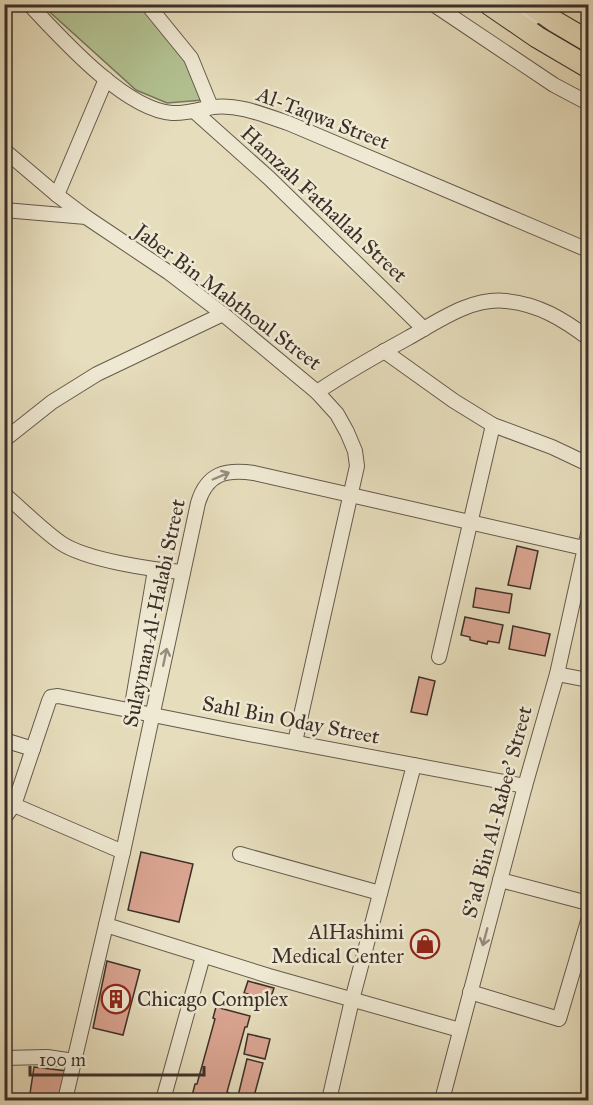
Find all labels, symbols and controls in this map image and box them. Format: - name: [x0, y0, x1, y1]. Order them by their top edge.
- street label: Al-Taqwa Street: [252, 80, 393, 155]
- street label: Hamzah Fathallah Street: [235, 120, 413, 288]
- street label: Jaber Bin Mabthoul Street: [128, 217, 327, 376]
- one-way arrow: [211, 470, 229, 481]
- street label: Sulayman Al-Halabi Street: [117, 496, 191, 729]
- one-way arrow: [160, 648, 172, 667]
- street label: Sahl Bin Oday Street: [200, 690, 382, 750]
- street label: S'ad Bin Al-Rabee' Street: [456, 703, 538, 921]
- place label: AlHashimi Medical Center: [271, 919, 404, 969]
- one-way arrow: [478, 927, 490, 946]
- shop icon: AlHashimi Medical Center: [409, 928, 441, 960]
- building icon: Chicago Complex: [100, 983, 132, 1015]
- place label: Chicago Complex: [137, 986, 289, 1012]
- scale bar: [30, 1039, 204, 1077]
- text: 100 m: [39, 1049, 86, 1071]

